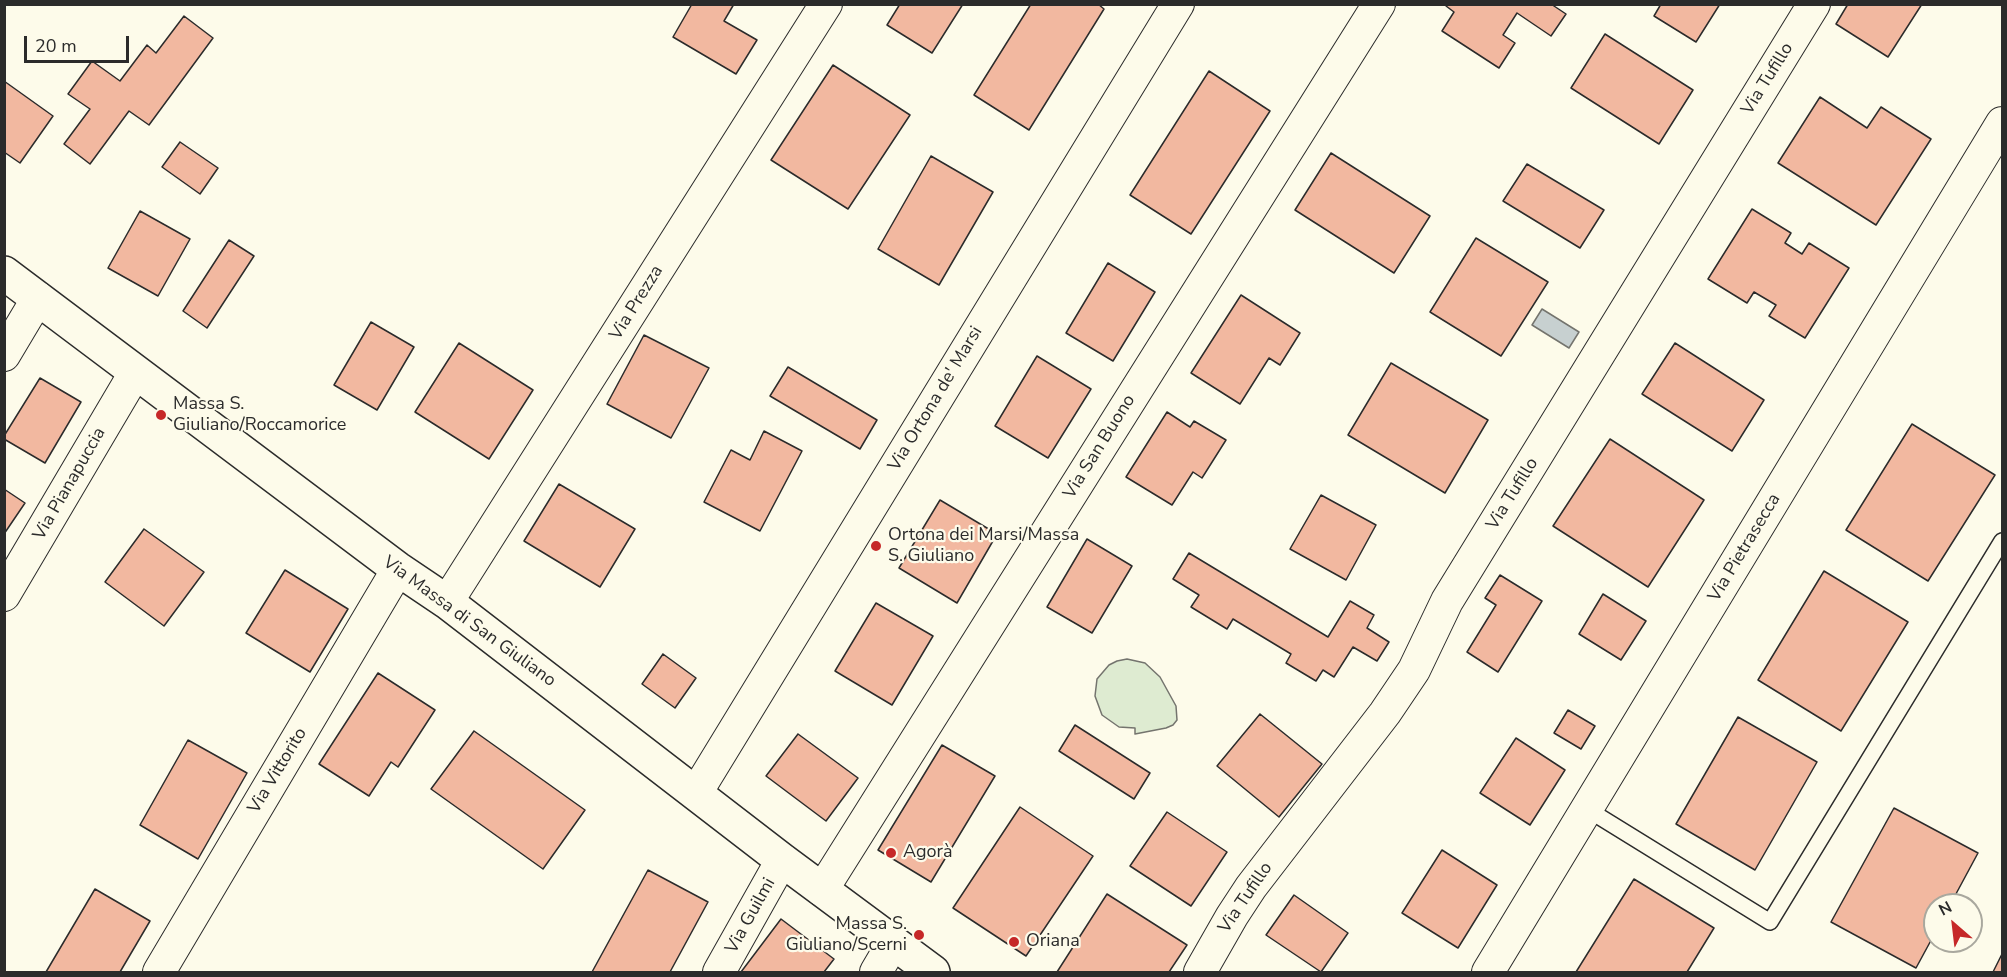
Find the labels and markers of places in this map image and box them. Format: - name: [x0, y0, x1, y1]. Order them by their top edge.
- place label: Massa S. Giuliano/Roccamorice: [173, 394, 346, 436]
- marker: Massa S. Giuliano/Roccamorice: [154, 408, 168, 422]
- place label: Ortona dei Marsi/Massa S. Giuliano: [888, 525, 1079, 568]
- marker: Ortona dei Marsi/Massa S. Giuliano: [869, 539, 883, 553]
- place label: Agorà: [903, 842, 952, 864]
- marker: Agorà: [884, 846, 898, 860]
- place label: Massa S. Giuliano/Scerni: [786, 914, 907, 956]
- marker: Massa S. Giuliano/Scerni: [912, 928, 926, 942]
- place label: Oriana: [1026, 931, 1080, 953]
- marker: Oriana: [1007, 935, 1021, 949]

